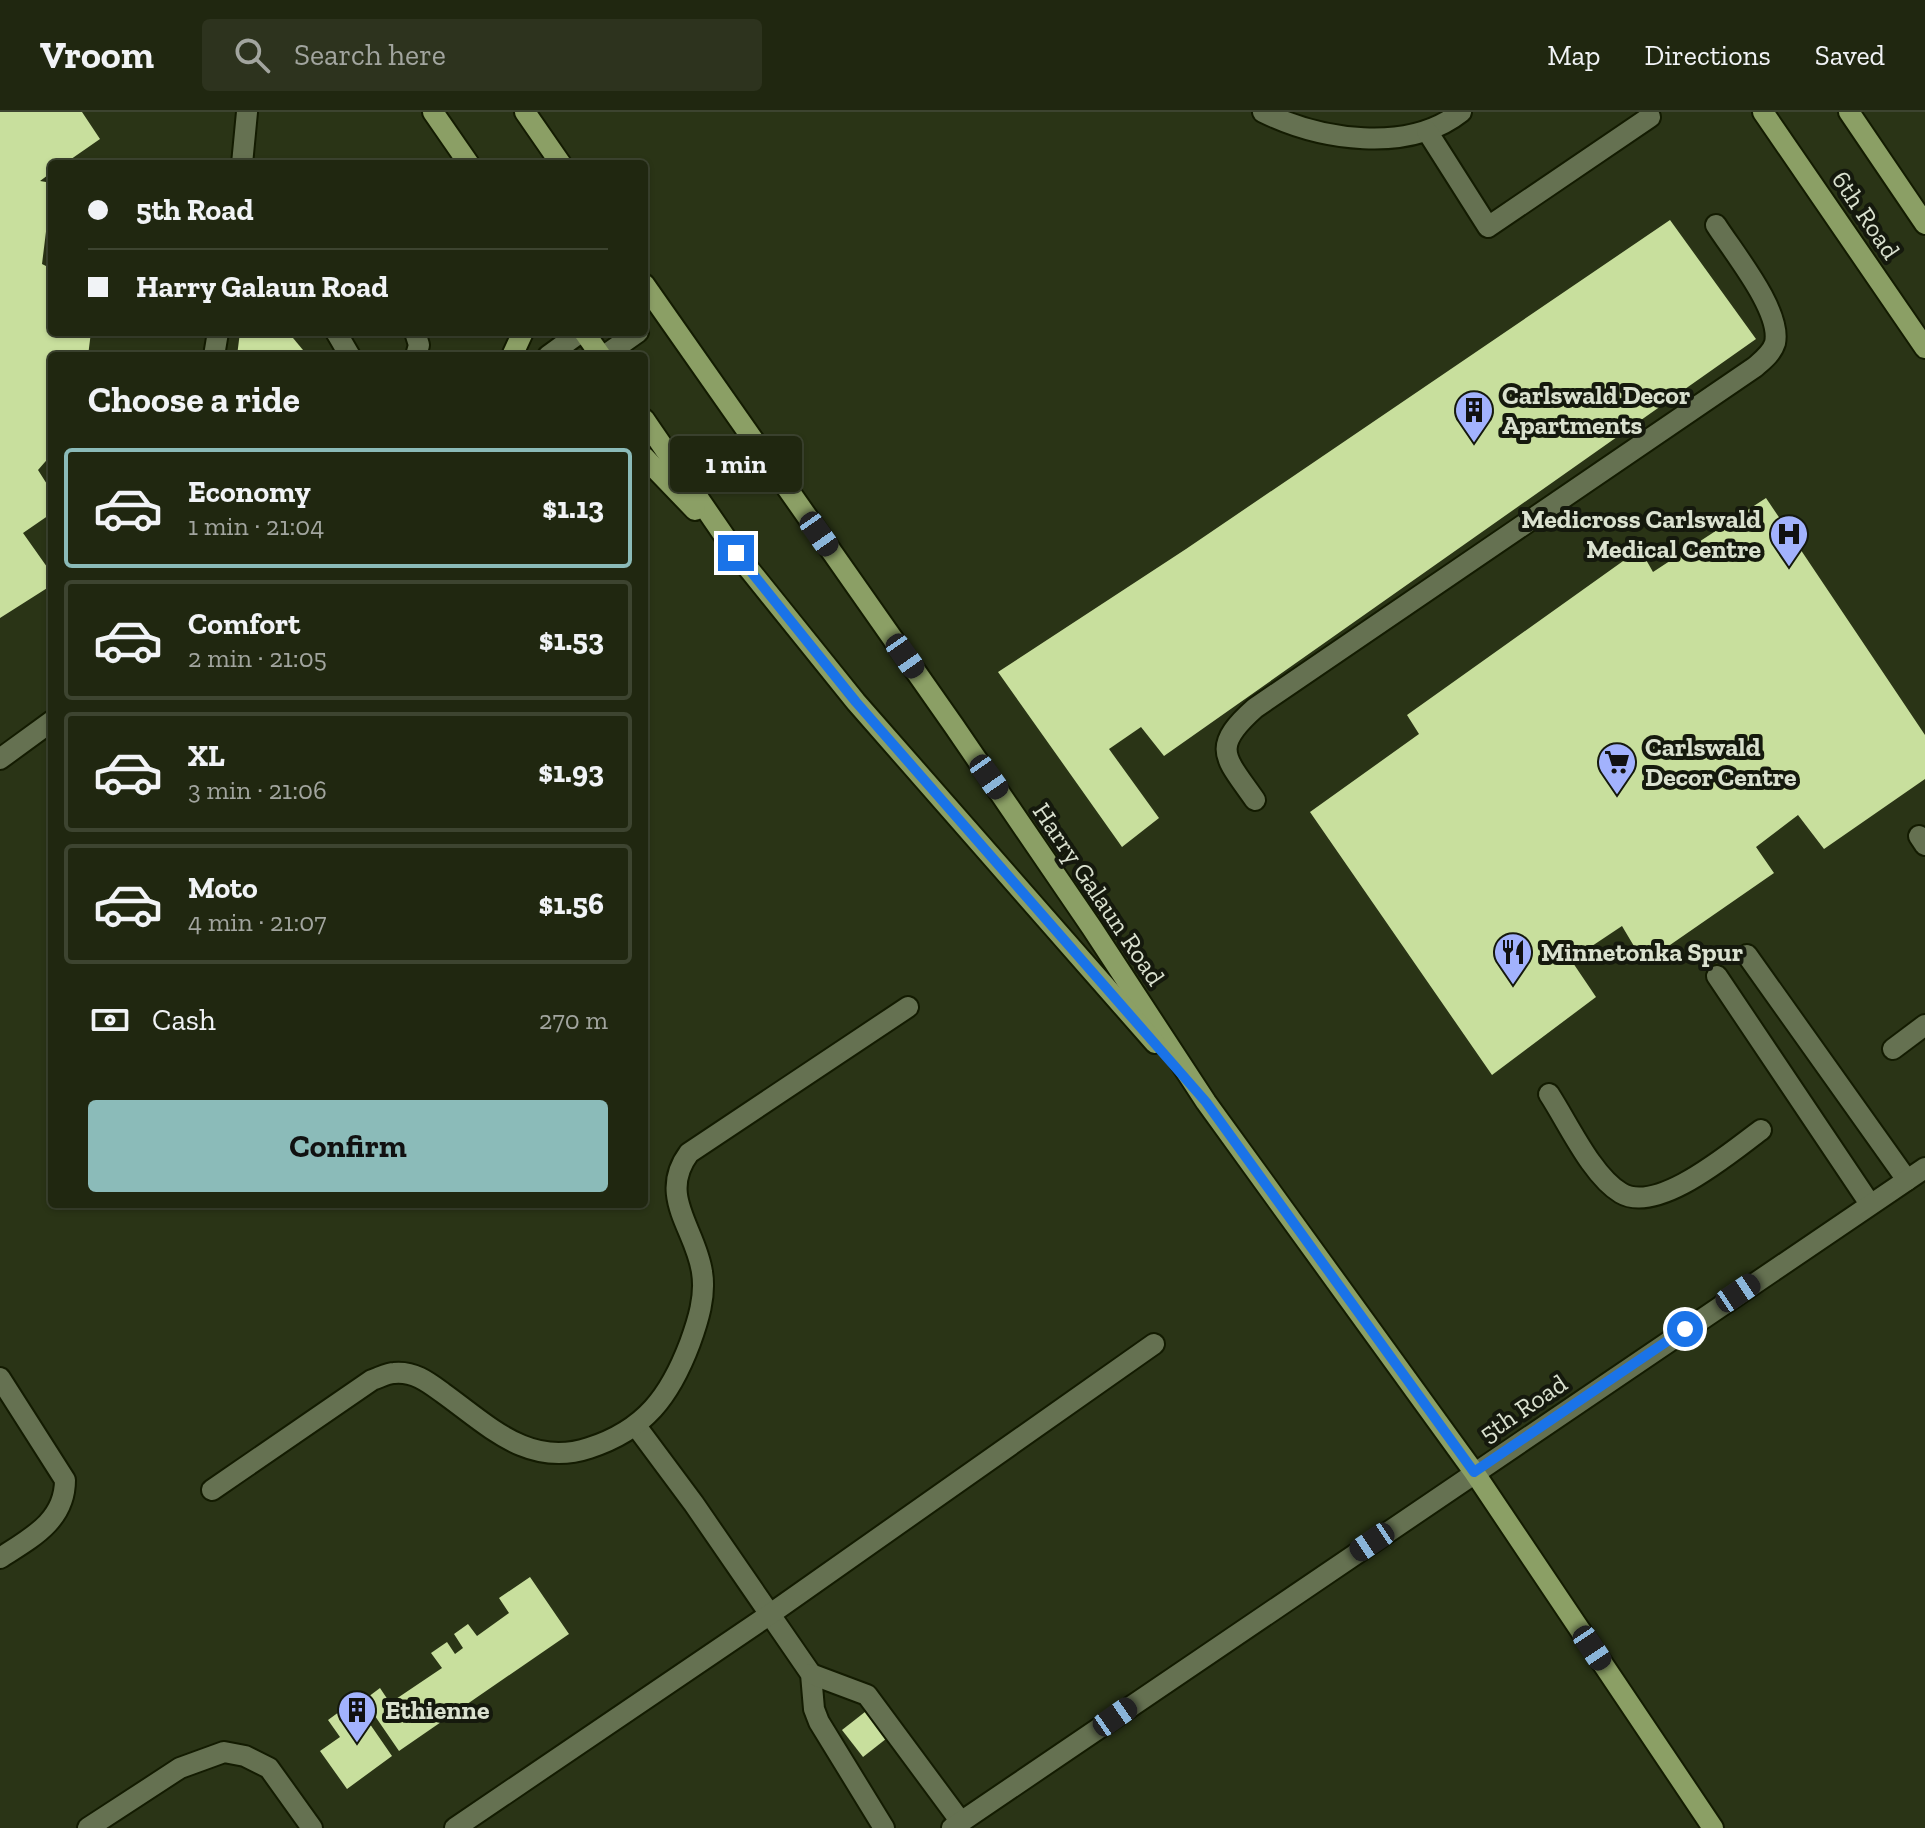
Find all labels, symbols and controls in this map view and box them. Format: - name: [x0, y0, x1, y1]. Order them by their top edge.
- search box: [202, 19, 762, 91]
- text: Vroom: [40, 32, 154, 78]
- icon: search: [230, 33, 274, 77]
- text: Search here: [294, 37, 446, 73]
- text: Map: [1547, 39, 1600, 72]
- text: Directions: [1644, 39, 1771, 72]
- text: Saved: [1815, 39, 1885, 72]
- street label: 6th Road: [1825, 165, 1907, 265]
- text: 5th Road: [136, 192, 254, 228]
- text: Harry Galaun Road: [136, 269, 388, 305]
- text: Choose a ride: [88, 378, 300, 421]
- place label: Carlswald Decor Apartments: [1502, 379, 1690, 441]
- building icon: Carlswald Decor Apartments: [1453, 389, 1495, 444]
- callout: 1 min: [670, 437, 802, 493]
- text: 1 min: [705, 448, 767, 480]
- icon: car: [92, 472, 164, 544]
- text: Economy: [188, 474, 311, 510]
- text: $1.13: [542, 490, 604, 526]
- place label: Medicross Carlswald Medical Centre: [1521, 503, 1761, 565]
- car: [795, 507, 843, 561]
- text: 1 min · 21:04: [188, 510, 324, 542]
- hospital icon: Medicross Carlswald Medical Centre: [1768, 513, 1810, 568]
- route end: [718, 535, 754, 571]
- icon: car: [92, 604, 164, 676]
- text: Comfort: [188, 606, 300, 642]
- text: $1.53: [539, 622, 604, 658]
- car: [881, 629, 929, 683]
- text: 2 min · 21:05: [188, 642, 327, 674]
- place label: Carlswald Decor Centre: [1645, 731, 1797, 793]
- icon: car: [92, 736, 164, 808]
- text: XL: [188, 738, 225, 774]
- supermarket icon: Carlswald Decor Centre: [1596, 741, 1638, 796]
- car: [965, 750, 1013, 804]
- text: $1.93: [538, 754, 604, 790]
- text: 3 min · 21:06: [188, 774, 327, 806]
- street label: Harry Galaun Road: [1026, 797, 1172, 991]
- icon: car: [92, 868, 164, 940]
- text: Moto: [188, 870, 258, 906]
- text: $1.56: [539, 886, 604, 922]
- text: 4 min · 21:07: [188, 906, 326, 938]
- restaurant icon: Minnetonka Spur: [1492, 931, 1534, 986]
- place label: Minnetonka Spur: [1541, 936, 1743, 968]
- icon: cash: [88, 998, 132, 1042]
- text: Cash: [152, 1002, 216, 1038]
- text: 270 m: [539, 1004, 608, 1036]
- button: Confirm: [88, 1100, 608, 1192]
- car: [1711, 1270, 1765, 1316]
- route start: [1667, 1311, 1703, 1347]
- street label: 5th Road: [1473, 1367, 1573, 1449]
- car: [1345, 1519, 1399, 1565]
- car: [1569, 1621, 1615, 1675]
- building icon: Ethienne: [336, 1689, 378, 1744]
- car: [1088, 1693, 1142, 1741]
- place label: Ethienne: [385, 1694, 490, 1726]

